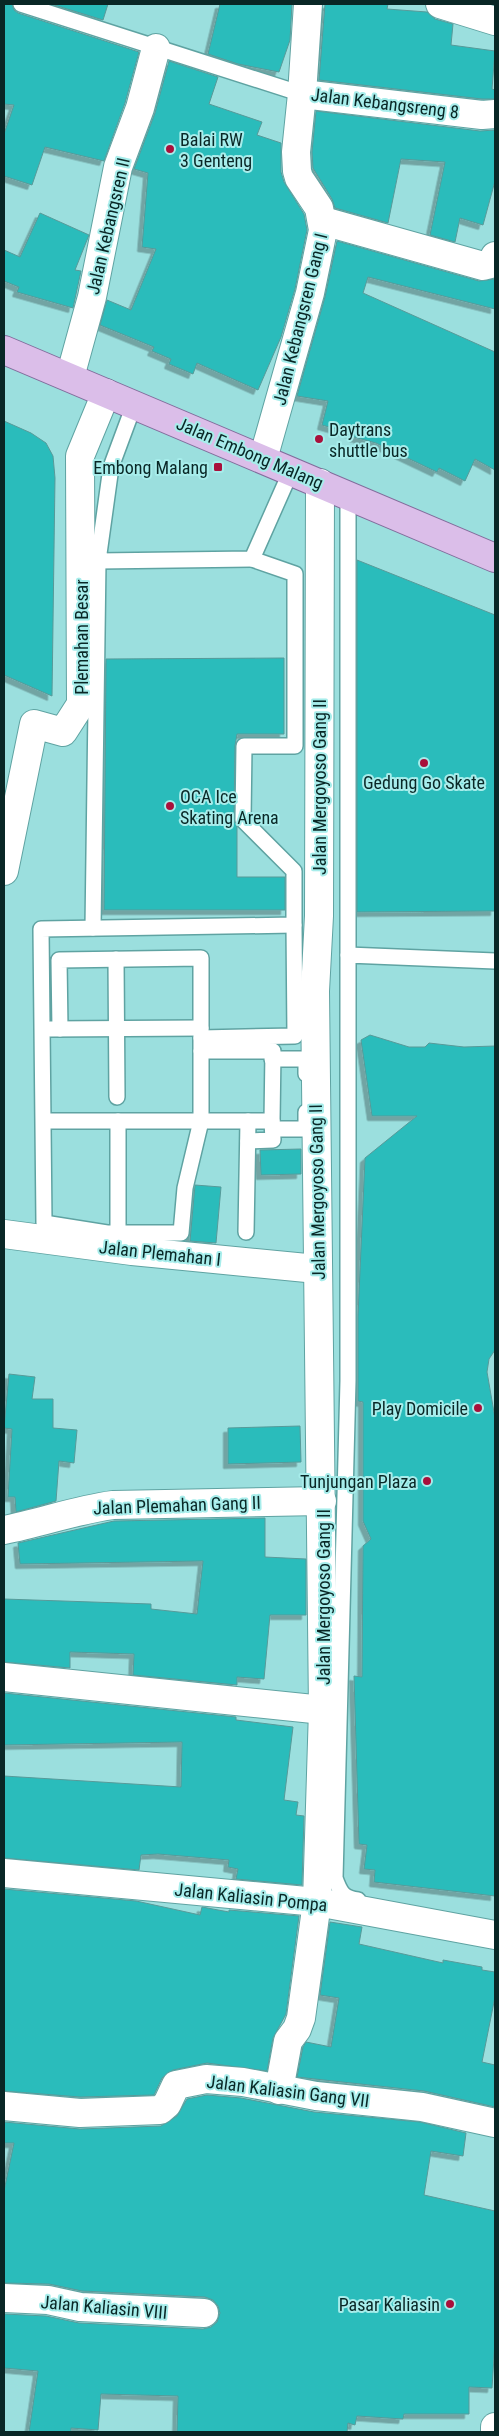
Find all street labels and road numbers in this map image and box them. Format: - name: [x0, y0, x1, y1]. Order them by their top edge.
- street label: Jalan Kebangsreng 8: [310, 84, 460, 122]
- street label: Jalan Kebangsren II: [82, 155, 134, 297]
- street label: Jalan Kebangsren Gang I: [268, 231, 332, 407]
- street label: Jalan Embong Malang: [173, 413, 327, 493]
- street label: Plemahan Besar: [71, 579, 92, 695]
- street label: Jalan Mergoyoso Gang II: [309, 699, 330, 875]
- street label: Jalan Mergoyoso Gang II: [305, 1104, 329, 1280]
- street label: Jalan Plemahan I: [98, 1236, 222, 1270]
- street label: Jalan Plemahan Gang II: [93, 1492, 261, 1518]
- street label: Jalan Mergoyoso Gang II: [313, 1509, 334, 1685]
- street label: Jalan Kaliasin Pompa: [174, 1879, 328, 1915]
- street label: Jalan Kaliasin Gang VII: [206, 2071, 370, 2111]
- street label: Jalan Kaliasin VIII: [40, 2291, 168, 2323]

